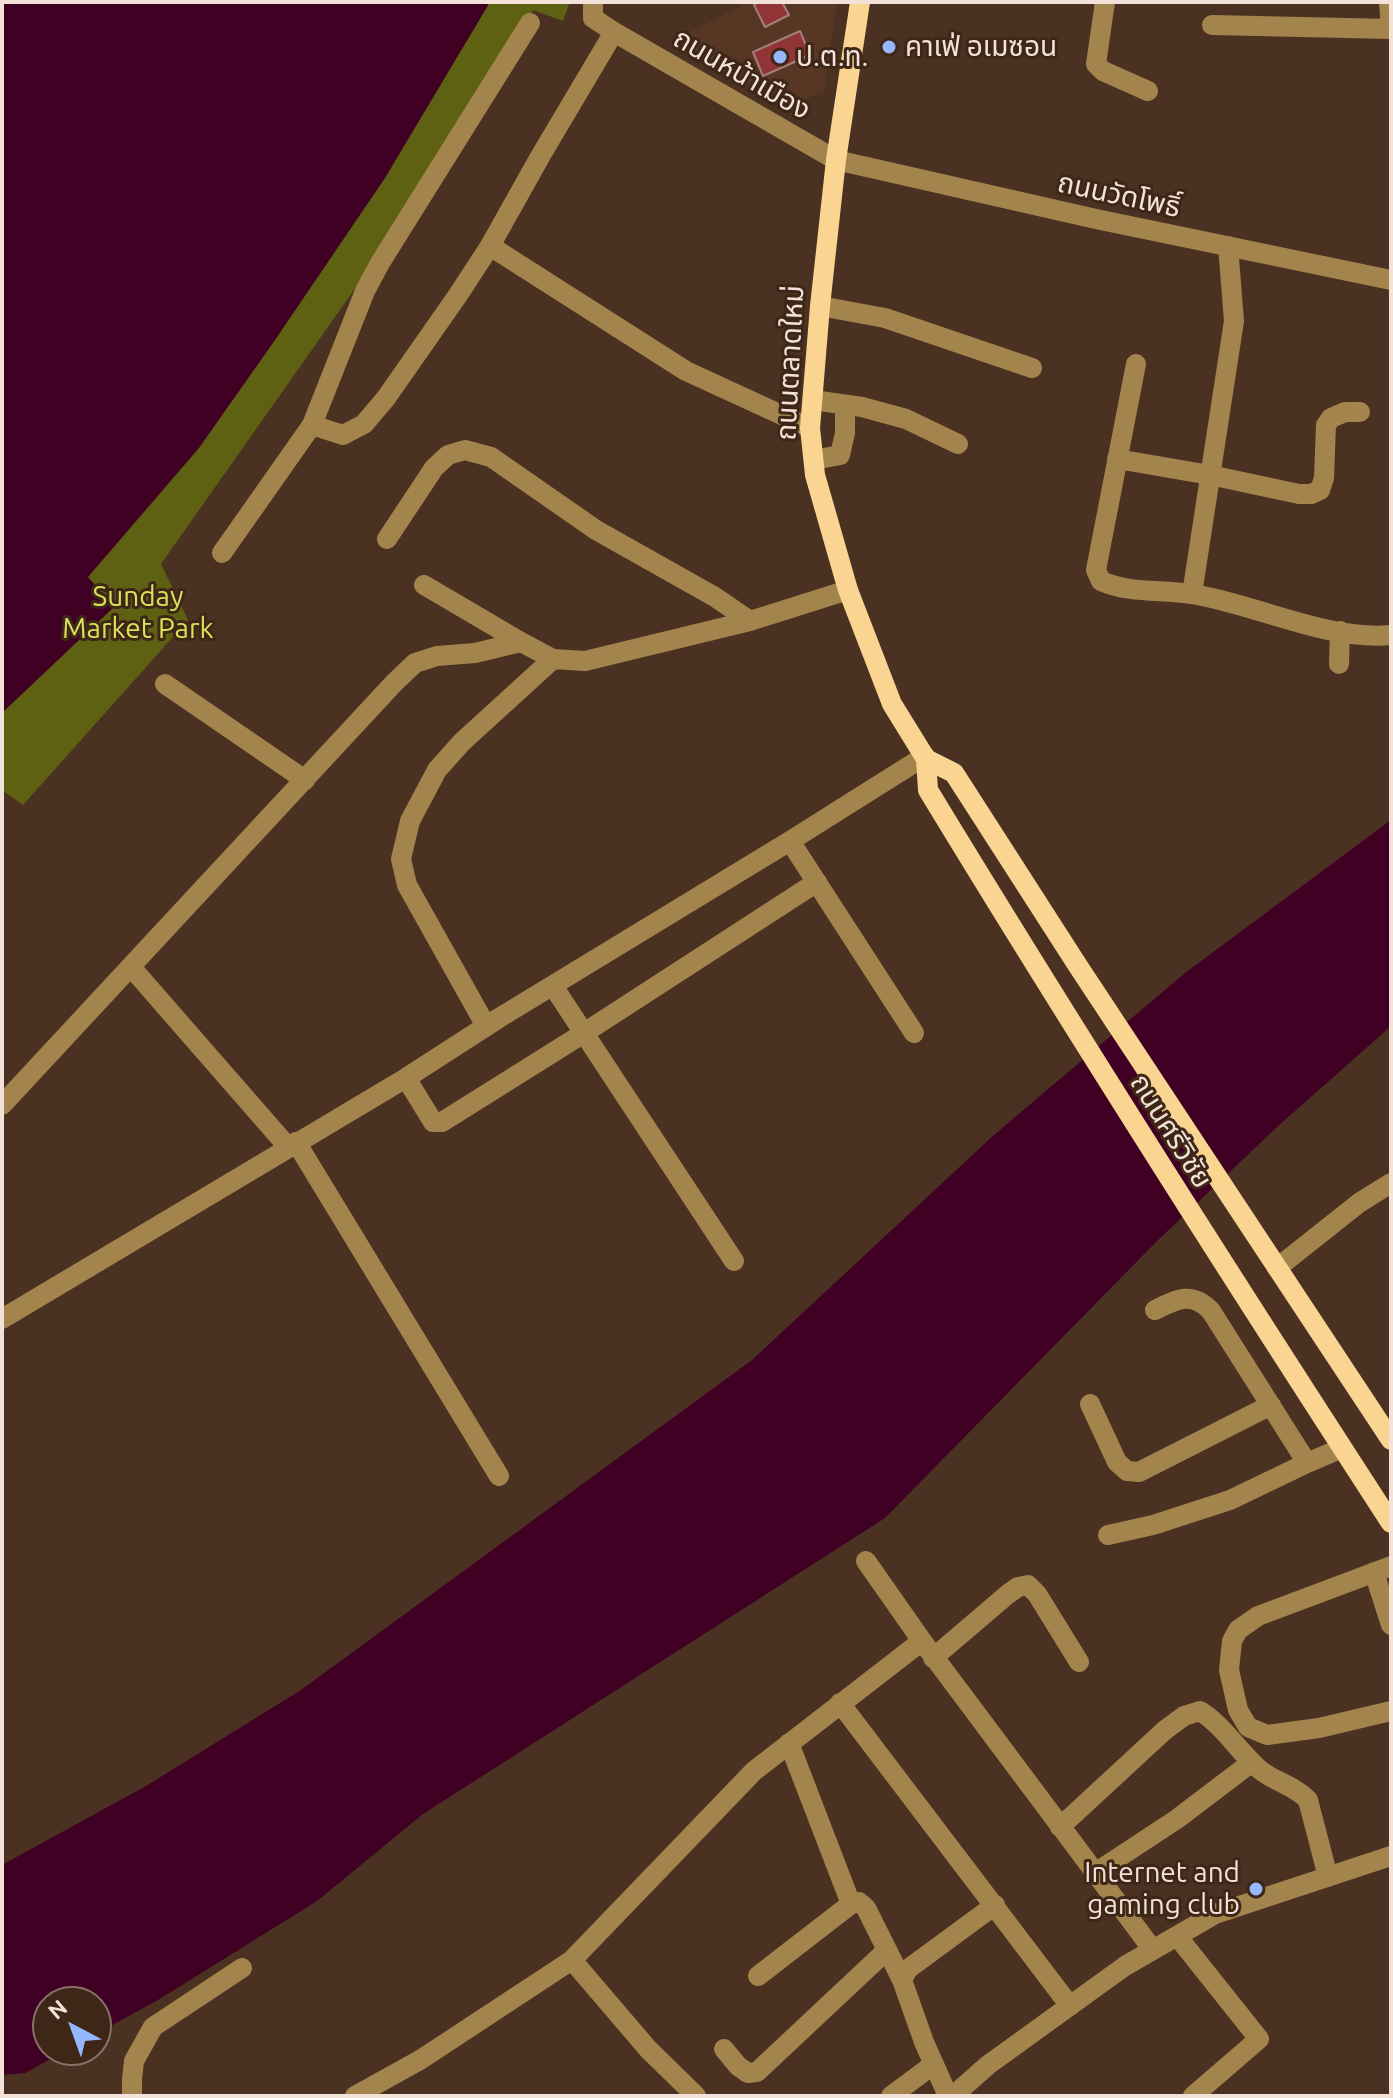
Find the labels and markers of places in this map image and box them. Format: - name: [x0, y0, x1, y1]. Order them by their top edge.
- place label: คาเฟ่ อเมซอน: [905, 30, 1057, 64]
- marker: คาเฟ่ อเมซอน: [880, 38, 898, 56]
- place label: ป.ต.ท.: [796, 40, 868, 74]
- marker: ป.ต.ท.: [771, 48, 789, 66]
- place label: Internet and gaming club: [1084, 1856, 1240, 1922]
- marker: Internet and gaming club: [1247, 1880, 1265, 1898]

